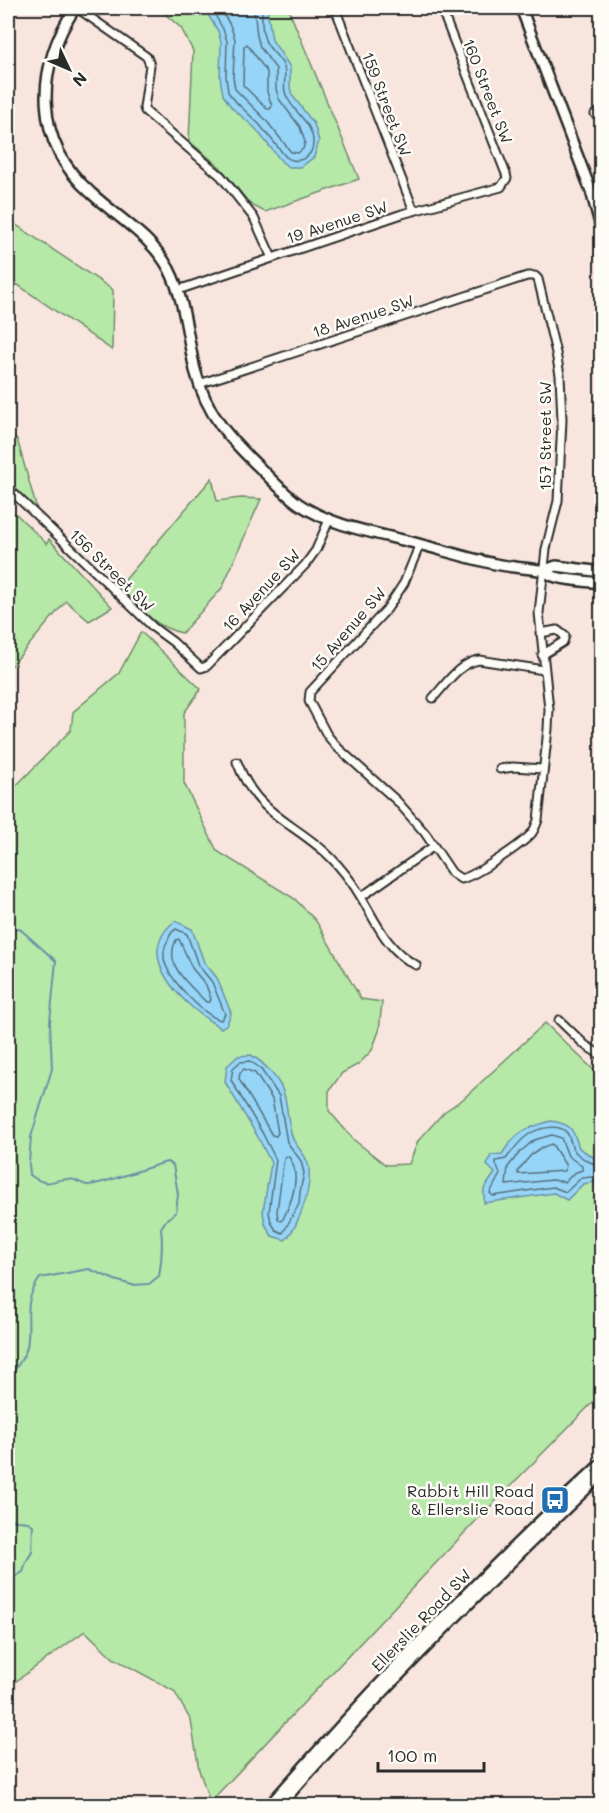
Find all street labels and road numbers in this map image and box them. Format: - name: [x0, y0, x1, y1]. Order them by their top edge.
- street label: 160 Street SW: [459, 35, 518, 146]
- street label: 159 Street SW: [358, 49, 417, 159]
- street label: 19 Avenue SW: [284, 195, 390, 248]
- street label: 18 Avenue SW: [309, 289, 416, 342]
- street label: 157 Street SW: [534, 381, 555, 491]
- street label: 156 Street SW: [65, 524, 159, 616]
- street label: 16 Avenue SW: [217, 544, 304, 635]
- street label: 15 Avenue SW: [305, 582, 390, 675]
- street label: Ellerslie Road SW: [366, 1564, 475, 1675]

